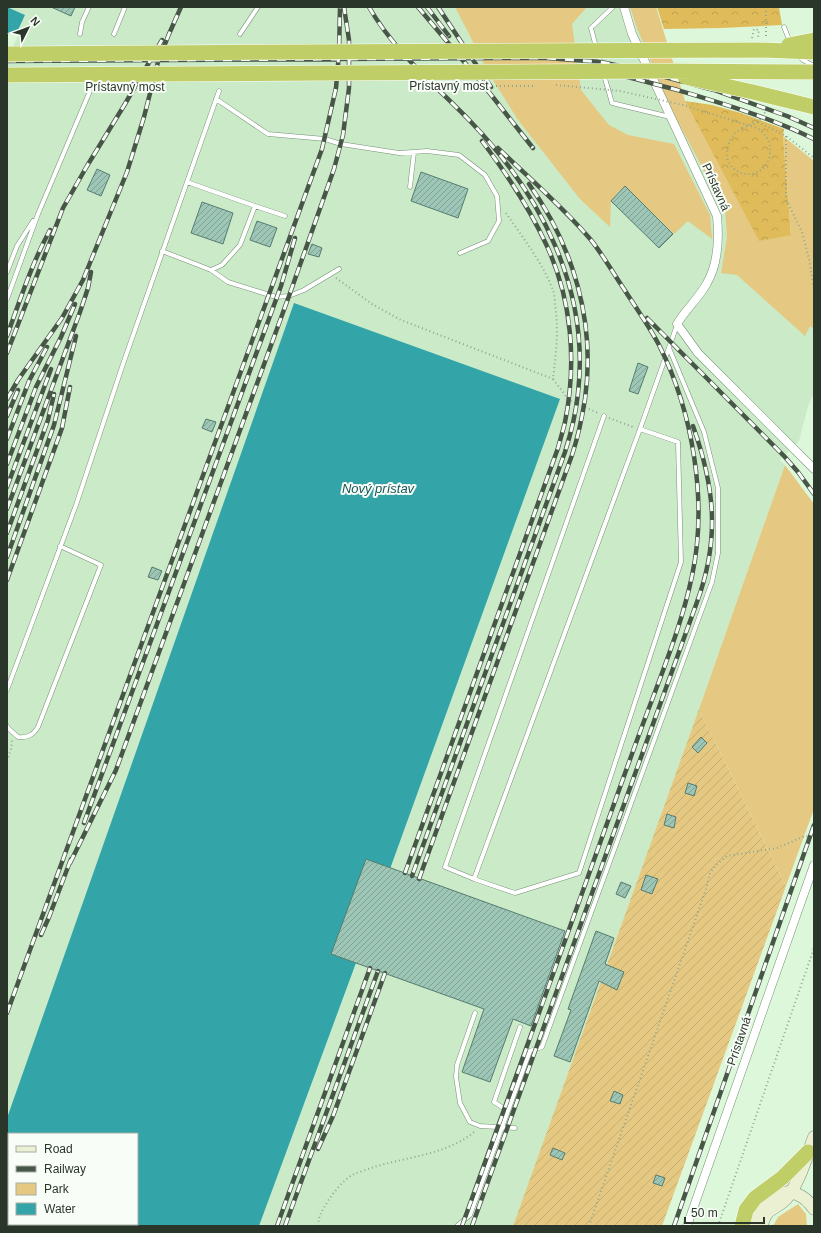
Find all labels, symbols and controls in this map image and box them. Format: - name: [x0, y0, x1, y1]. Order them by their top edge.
- north arrow: [8, 8, 48, 48]
- text: N: [28, 14, 43, 28]
- street label: Prístavný most: [409, 79, 489, 93]
- street label: Prístavný most: [85, 80, 165, 94]
- street label: Prístavná: [699, 161, 733, 213]
- water label: Nový prístav: [342, 481, 416, 496]
- street label: Prístavná: [724, 1014, 754, 1067]
- legend: [8, 1133, 138, 1225]
- text: Road: [44, 1142, 73, 1156]
- text: Railway: [44, 1162, 86, 1176]
- text: Park: [44, 1182, 70, 1196]
- scale bar: [685, 1199, 764, 1225]
- text: Water: [44, 1202, 76, 1216]
- text: 50 m: [691, 1206, 718, 1220]

